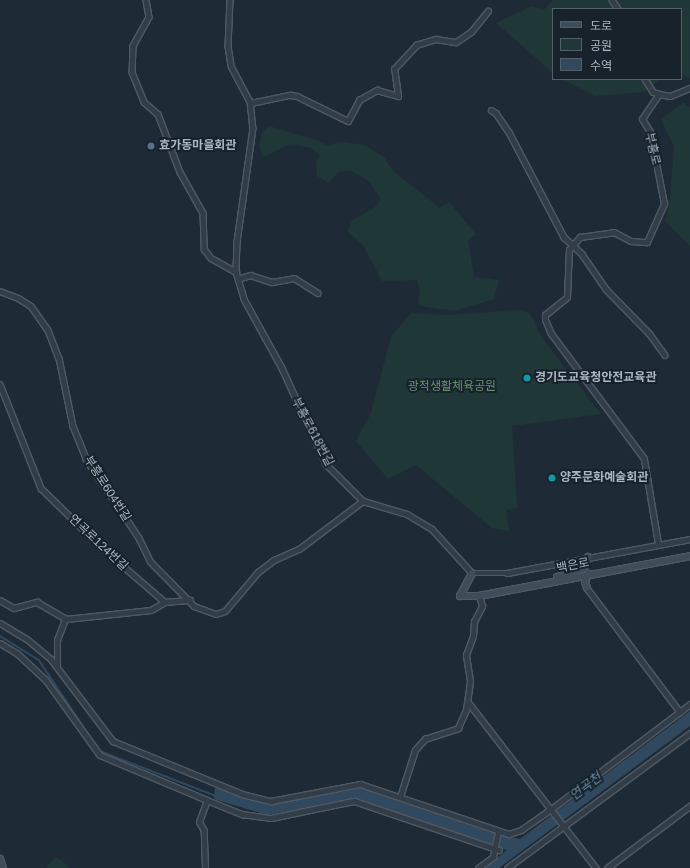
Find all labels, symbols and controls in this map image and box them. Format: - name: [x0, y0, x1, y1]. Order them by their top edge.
- legend: [552, 8, 682, 80]
- text: 도로: [590, 19, 612, 33]
- text: 공원: [590, 39, 612, 53]
- text: 수역: [590, 59, 612, 73]
- street label: 부흥로: [641, 131, 663, 167]
- place label: 효가동마을회관: [159, 139, 236, 153]
- marker: 효가동마을회관: [146, 141, 156, 151]
- place label: 경기도교육청안전교육관: [535, 371, 656, 385]
- marker: 경기도교육청안전교육관: [522, 373, 532, 383]
- park label: 광적생활체육공원: [408, 380, 496, 394]
- street label: 부흥로618번길: [288, 395, 336, 469]
- street label: 부흥로604번길: [80, 454, 134, 524]
- place label: 양주문화예술회관: [560, 471, 648, 485]
- marker: 양주문화예술회관: [547, 473, 557, 483]
- street label: 연곡로124번길: [66, 512, 130, 574]
- street label: 백은로: [555, 556, 591, 576]
- water label: 연곡천: [567, 770, 605, 804]

